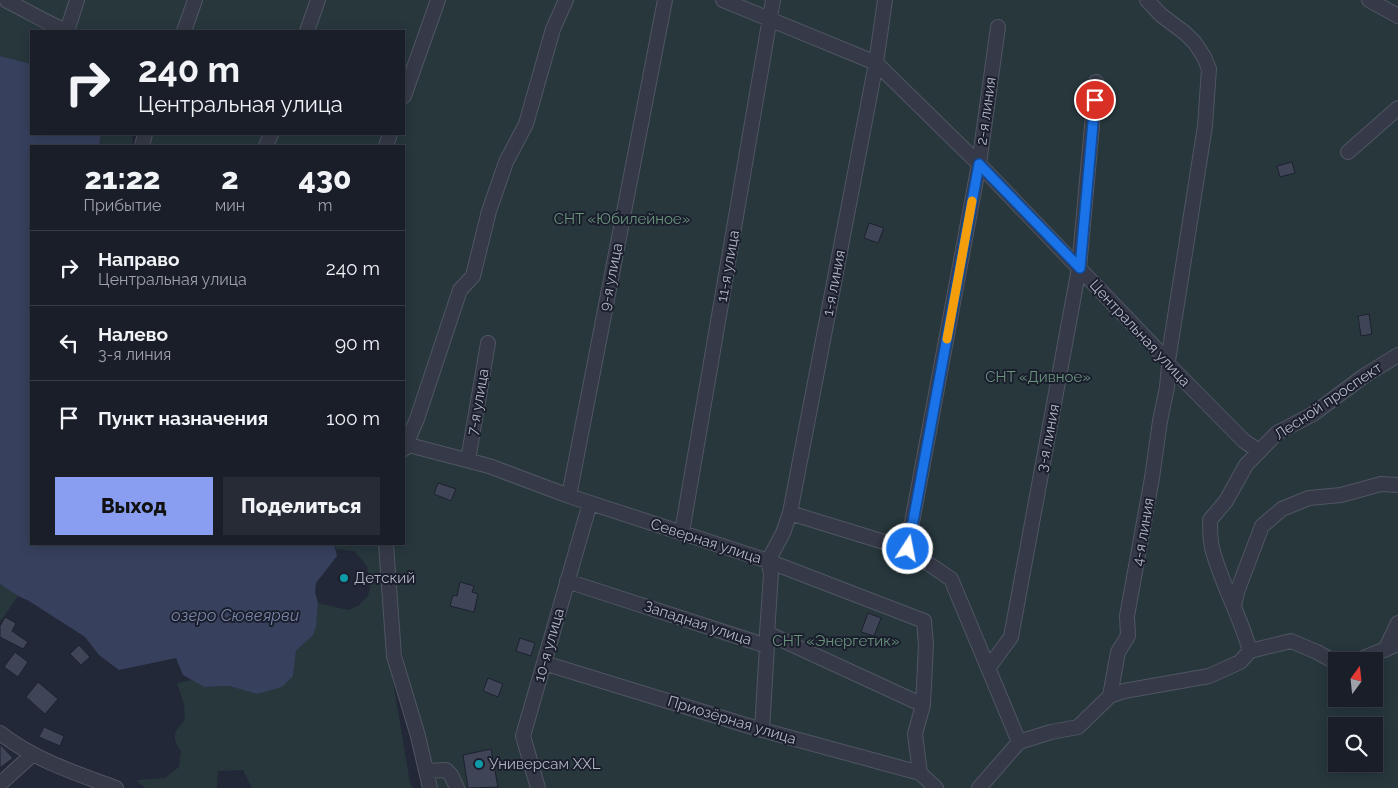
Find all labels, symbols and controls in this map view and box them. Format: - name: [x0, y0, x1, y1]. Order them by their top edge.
- text: 240 m: [138, 49, 240, 90]
- icon: right: [55, 50, 120, 115]
- street label: 2-я линия: [972, 76, 1000, 146]
- pin: [1074, 79, 1116, 121]
- icon: arrive: [1081, 86, 1109, 114]
- text: Центральная улица: [138, 91, 343, 117]
- text: 21:22: [85, 161, 160, 196]
- text: 2: [221, 161, 239, 196]
- text: 430: [299, 161, 351, 196]
- text: Прибытие: [84, 196, 161, 215]
- text: мин: [215, 196, 245, 215]
- text: m: [318, 196, 332, 215]
- park label: СНТ «Юбилейное»: [554, 210, 690, 228]
- street label: 11-я улица: [713, 229, 743, 303]
- street label: 9-я улица: [596, 242, 626, 312]
- text: Направо: [98, 248, 179, 270]
- street label: 1-я линия: [819, 248, 849, 318]
- icon: right: [55, 254, 83, 282]
- text: 240 m: [326, 257, 380, 279]
- text: Центральная улица: [98, 270, 247, 289]
- street label: Центральная улица: [1086, 276, 1194, 390]
- text: Налево: [98, 323, 168, 345]
- icon: left: [55, 329, 83, 357]
- text: 90 m: [335, 332, 380, 354]
- text: 3-я линия: [98, 345, 171, 364]
- street label: Лесной проспект: [1271, 358, 1385, 444]
- street label: 7-я улица: [463, 367, 493, 437]
- park label: СНТ «Дивное»: [985, 368, 1091, 386]
- street label: 3-я линия: [1033, 403, 1063, 473]
- icon: arrive: [55, 404, 83, 432]
- text: Пункт назначения: [98, 407, 268, 429]
- text: 100 m: [326, 407, 380, 429]
- button: Выход: [55, 477, 213, 535]
- button: Поделиться: [223, 477, 380, 535]
- street label: 4-я линия: [1128, 496, 1158, 568]
- street label: Северная улица: [648, 515, 764, 567]
- position arrow: [881, 522, 933, 574]
- place label: Детский: [354, 569, 415, 587]
- marker: Детский: [338, 572, 350, 584]
- street label: Западная улица: [642, 597, 754, 649]
- water label: озеро Сювеярви: [171, 606, 299, 625]
- street label: 10-я улица: [530, 606, 568, 684]
- park label: СНТ «Энергетик»: [772, 632, 900, 650]
- north arrow: [1328, 652, 1382, 708]
- map controls: [1328, 652, 1383, 772]
- street label: Приозёрная улица: [666, 692, 798, 748]
- button: search: [1328, 717, 1383, 772]
- place label: Универсам XXL: [489, 755, 601, 773]
- marker: Универсам XXL: [473, 758, 485, 770]

